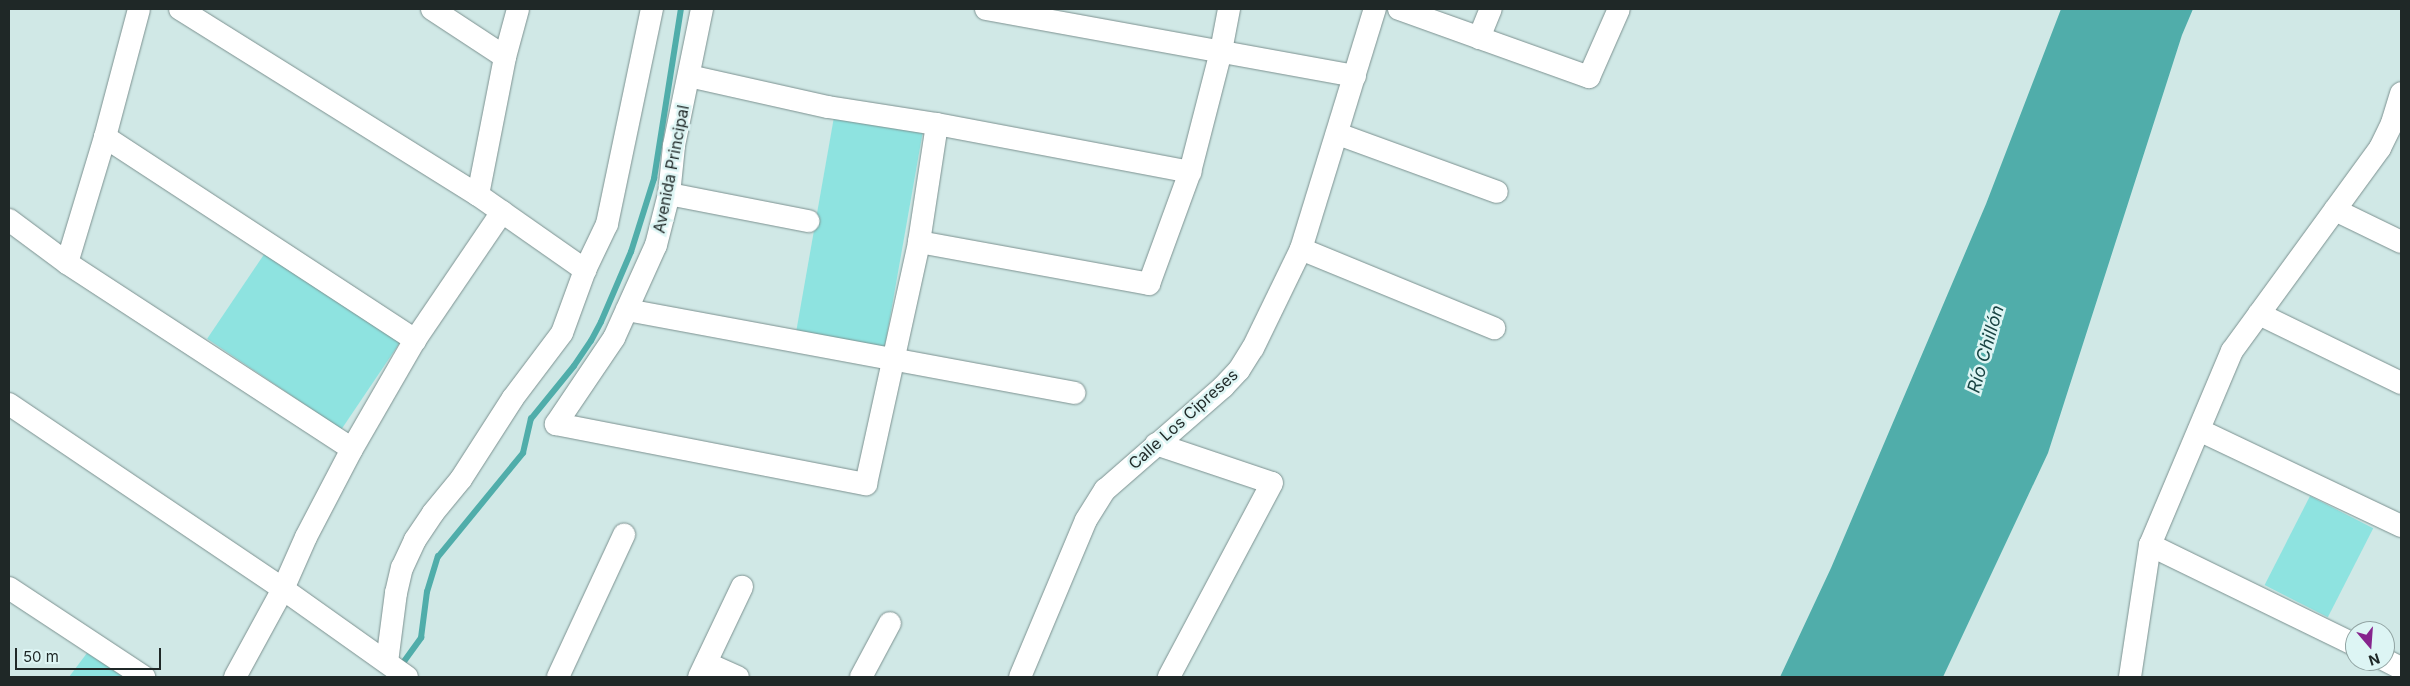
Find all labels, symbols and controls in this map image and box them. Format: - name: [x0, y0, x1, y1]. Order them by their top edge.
- street label: Avenida Principal: [649, 103, 693, 235]
- water label: Río Chillón: [1963, 303, 2009, 395]
- street label: Calle Los Cipreses: [1124, 365, 1242, 473]
- north arrow: [2345, 621, 2395, 671]
- scale bar: [18, 638, 164, 670]
- text: 50 m: [23, 647, 59, 666]
- text: N: [2367, 650, 2382, 670]

